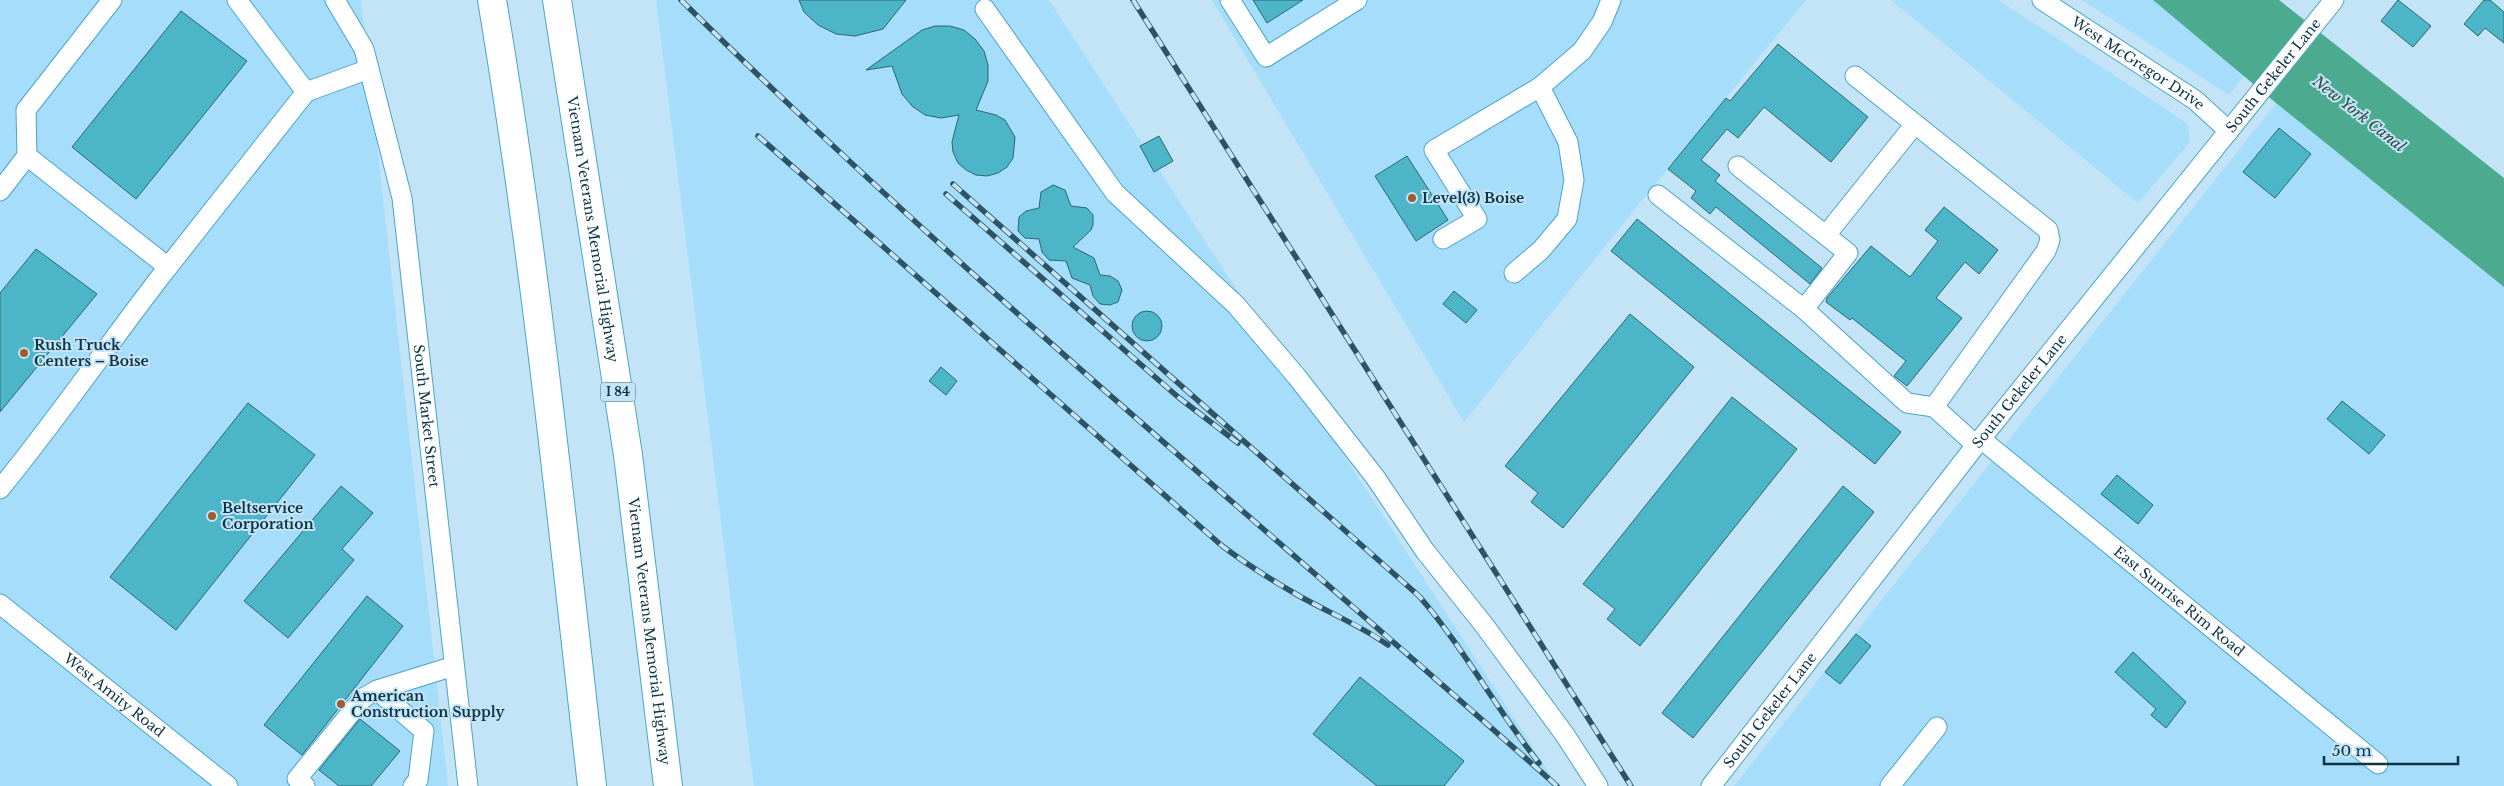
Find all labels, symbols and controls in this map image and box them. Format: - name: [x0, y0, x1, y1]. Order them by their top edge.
- street label: West McGregor Drive: [2067, 12, 2209, 114]
- street label: South Gekeler Lane: [2222, 15, 2325, 136]
- water label: New York Canal: [2308, 71, 2410, 156]
- street label: Vietnam Veterans Memorial Highway: [563, 94, 622, 364]
- place label: Level(3) Boise: [1422, 189, 1524, 207]
- marker: Level(3) Boise: [1406, 192, 1418, 204]
- street label: South Gekeler Lane: [1968, 330, 2071, 452]
- place label: Rush Truck Centers – Boise: [34, 336, 149, 370]
- street label: South Market Street: [409, 343, 444, 489]
- marker: Rush Truck Centers – Boise: [18, 347, 30, 359]
- road number: I 84: [600, 382, 636, 402]
- street label: Vietnam Veterans Memorial Highway: [624, 496, 674, 766]
- place label: Beltservice Corporation: [222, 499, 314, 533]
- marker: Beltservice Corporation: [206, 510, 218, 522]
- street label: East Sunrise Rim Road: [2110, 542, 2249, 660]
- street label: West Amity Road: [59, 649, 169, 741]
- street label: South Gekeler Lane: [1719, 649, 1820, 772]
- place label: American Construction Supply: [350, 687, 506, 721]
- marker: American Construction Supply: [335, 698, 347, 710]
- scale bar: [2324, 734, 2458, 766]
- text: 50 m: [2332, 741, 2372, 760]

